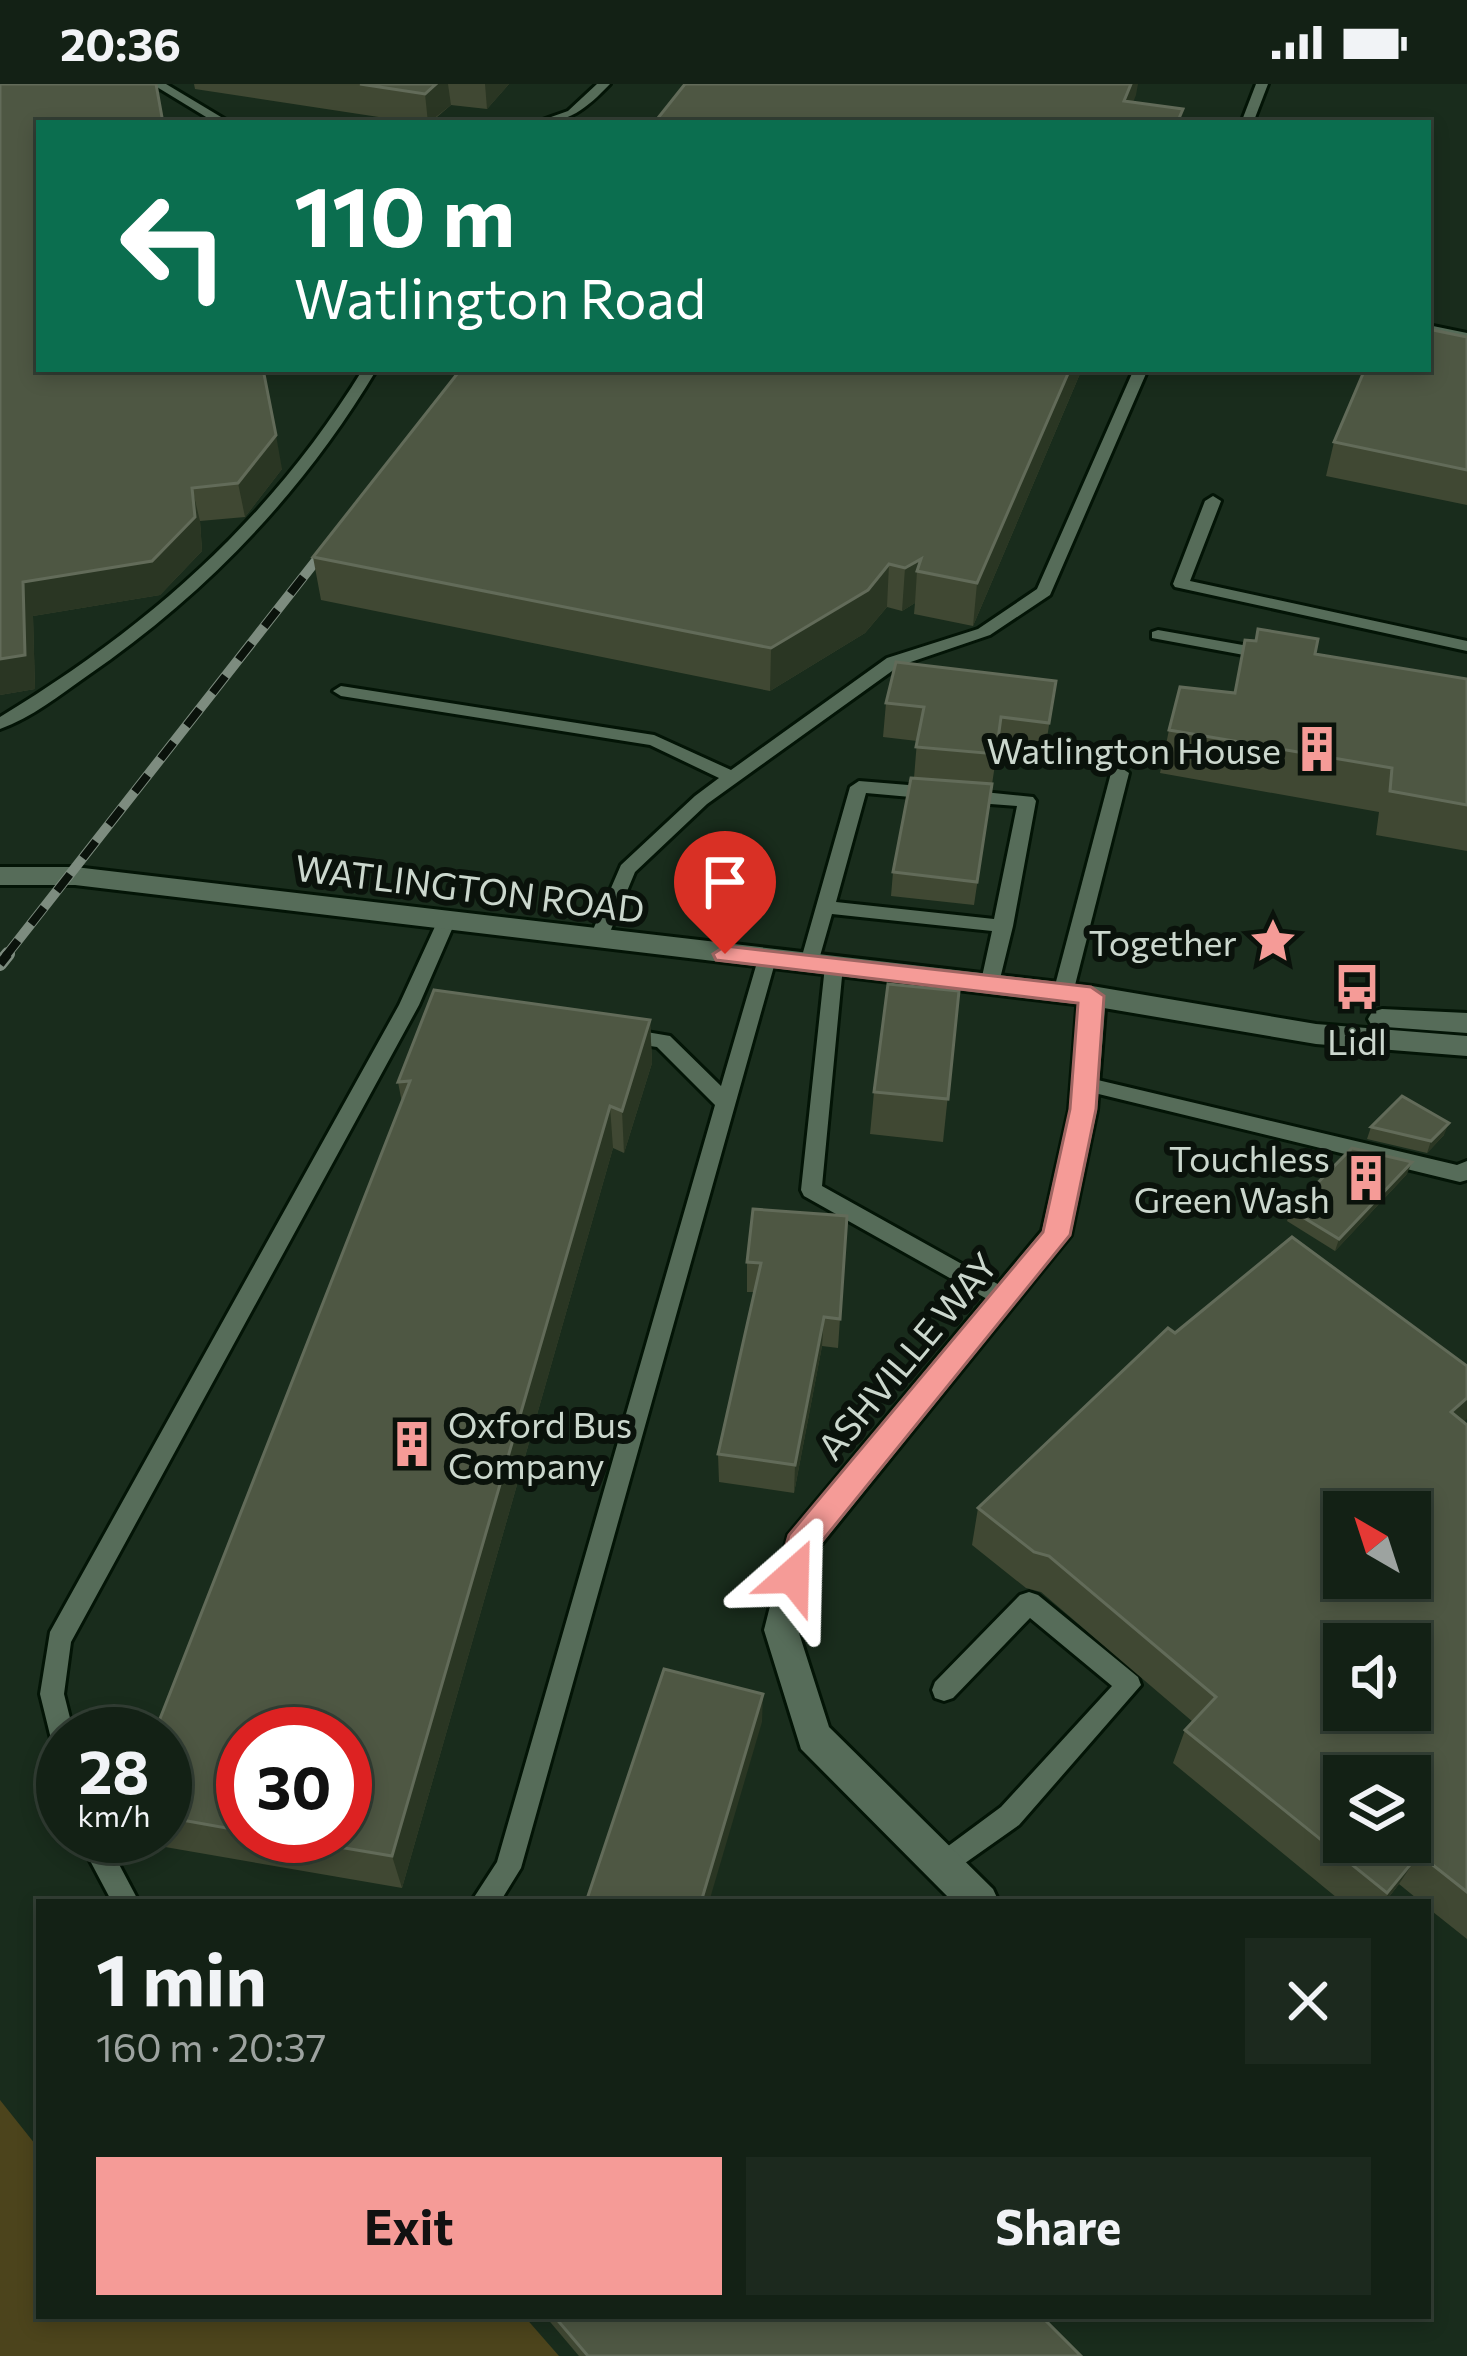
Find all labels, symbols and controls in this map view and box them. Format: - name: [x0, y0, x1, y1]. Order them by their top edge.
- text: 20:36: [60, 15, 181, 70]
- text: 110 m: [294, 162, 515, 264]
- icon: left: [96, 168, 252, 324]
- text: Watlington Road: [294, 264, 706, 330]
- building icon: Watlington House: [1292, 724, 1342, 774]
- place label: Watlington House: [987, 727, 1281, 771]
- pin: [674, 831, 776, 954]
- street label: WATLINGTON ROAD: [293, 844, 647, 930]
- icon: arrive: [692, 849, 758, 915]
- place icon: Together: [1248, 916, 1298, 966]
- place label: Together: [1089, 919, 1237, 963]
- bus stop icon: Lidl: [1332, 962, 1382, 1012]
- place label: Lidl: [1327, 1018, 1387, 1062]
- place label: Touchless Green Wash: [1134, 1135, 1330, 1220]
- building icon: Touchless Green Wash: [1341, 1153, 1391, 1203]
- street label: ASHVILLE WAY: [807, 1243, 1005, 1467]
- place label: Oxford Bus Company: [448, 1401, 632, 1486]
- building icon: Oxford Bus Company: [387, 1419, 437, 1469]
- north arrow: [1323, 1491, 1431, 1599]
- map controls: [1323, 1491, 1431, 1863]
- position arrow: [730, 1513, 856, 1639]
- button: sound: [1323, 1623, 1431, 1731]
- speed limit sign: 30: [216, 1707, 372, 1863]
- text: 28: [79, 1733, 149, 1806]
- button: layers: [1323, 1755, 1431, 1863]
- text: km/h: [78, 1796, 150, 1833]
- text: 1 min: [96, 1933, 267, 2021]
- button: close: [1245, 1938, 1371, 2064]
- text: 160 m · 20:37: [96, 2022, 326, 2070]
- button: Exit: [96, 2157, 722, 2295]
- button: Share: [746, 2157, 1371, 2295]

